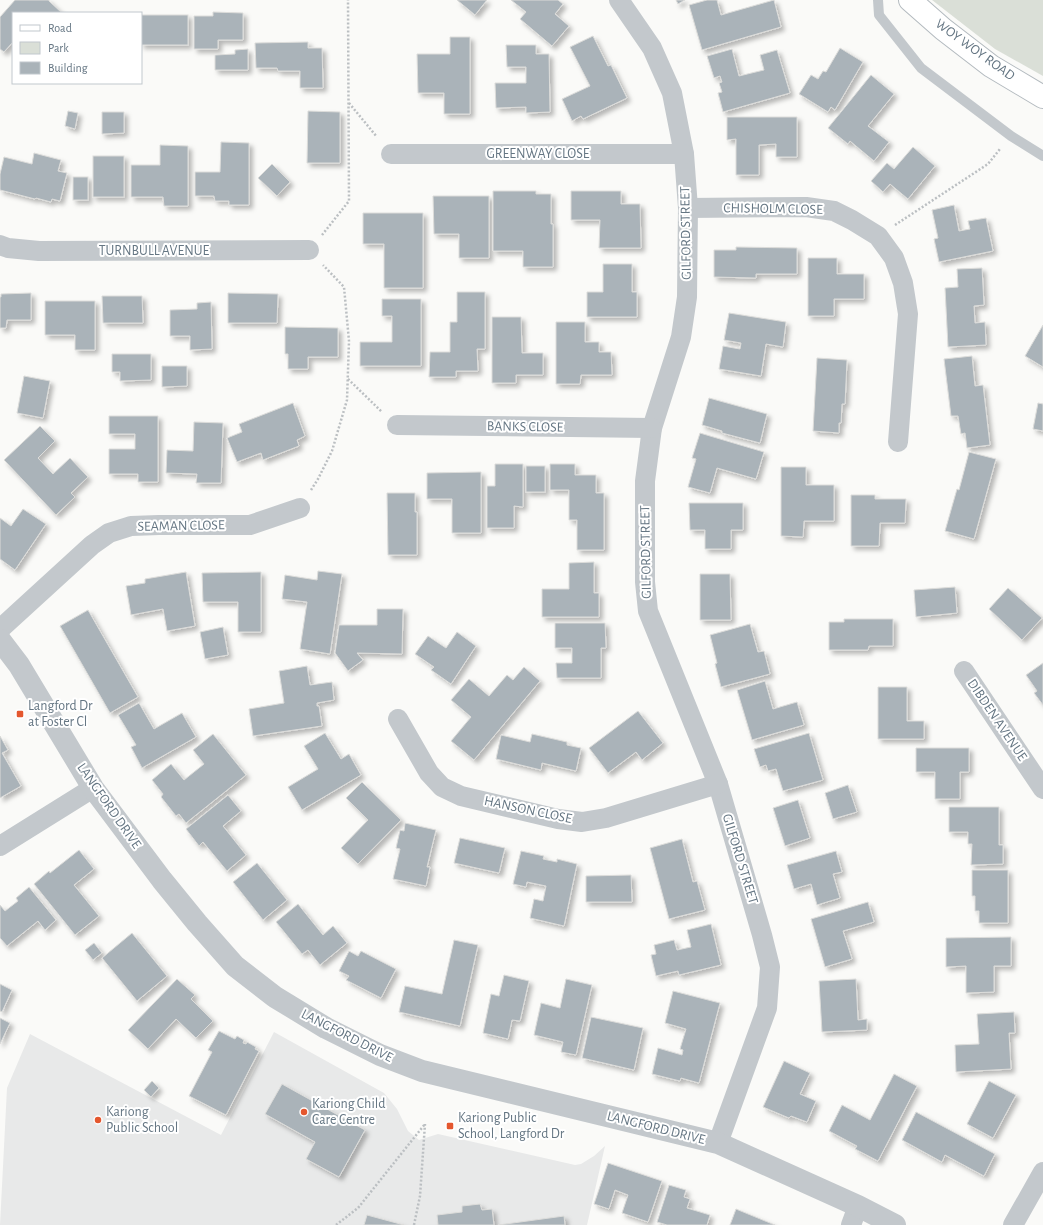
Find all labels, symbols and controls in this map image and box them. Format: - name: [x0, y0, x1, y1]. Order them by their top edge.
- legend: [12, 12, 142, 84]
- street label: WOY WOY ROAD: [933, 17, 1017, 83]
- text: Road: [48, 22, 72, 34]
- text: Park: [48, 42, 69, 54]
- text: Building: [48, 62, 88, 74]
- street label: GREENWAY CLOSE: [486, 147, 590, 161]
- street label: GILFORD STREET: [678, 186, 694, 280]
- street label: CHISHOLM CLOSE: [723, 201, 823, 217]
- street label: TURNBULL AVENUE: [99, 244, 210, 258]
- street label: BANKS CLOSE: [487, 419, 564, 435]
- street label: GILFORD STREET: [638, 505, 654, 599]
- street label: SEAMAN CLOSE: [137, 518, 225, 534]
- street label: DIBDEN AVENUE: [964, 677, 1030, 764]
- place label: Langford Dr at Foster Cl: [28, 699, 93, 729]
- marker: Langford Dr at Foster Cl: [15, 709, 25, 719]
- street label: LANGFORD DRIVE: [74, 761, 144, 851]
- street label: HANSON CLOSE: [483, 794, 573, 826]
- street label: GILFORD STREET: [720, 812, 760, 906]
- street label: LANGFORD DRIVE: [299, 1007, 395, 1065]
- place label: Kariong Child Care Centre: [312, 1097, 386, 1127]
- place label: Kariong Public School: [106, 1105, 178, 1135]
- marker: Kariong Child Care Centre: [299, 1107, 309, 1117]
- street label: LANGFORD DRIVE: [605, 1109, 707, 1147]
- place label: Kariong Public School, Langford Dr: [458, 1111, 565, 1141]
- marker: Kariong Public School: [93, 1115, 103, 1125]
- marker: Kariong Public School, Langford Dr: [445, 1121, 455, 1131]

